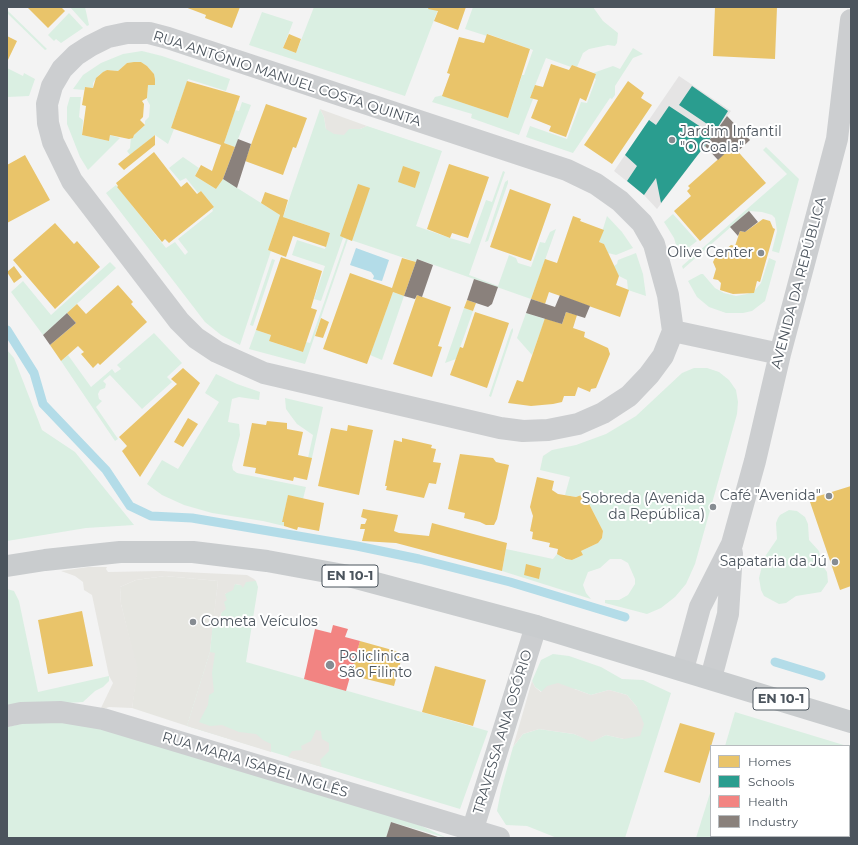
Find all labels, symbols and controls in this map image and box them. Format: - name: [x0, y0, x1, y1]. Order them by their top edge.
- street label: RUA ANTÓNIO MANUEL COSTA QUINTA: [151, 28, 423, 130]
- place label: Jardim Infantil "O Coala": [680, 124, 782, 156]
- marker: Jardim Infantil "O Coala": [667, 135, 677, 145]
- street label: AVENIDA DA REPÚBLICA: [768, 195, 830, 371]
- place label: Olive Center: [667, 245, 753, 261]
- marker: Olive Center: [756, 248, 766, 258]
- place label: Café "Avenida": [720, 488, 821, 504]
- place label: Sobreda (Avenida da República): [582, 491, 705, 524]
- marker: Café "Avenida": [824, 491, 834, 501]
- marker: Sobreda (Avenida da República): [708, 502, 718, 512]
- place label: Sapataria da Jú: [720, 554, 827, 570]
- marker: Sapataria da Jú: [830, 557, 840, 567]
- road number: EN 10-1: [322, 565, 378, 587]
- place label: Cometa Veículos: [201, 614, 318, 630]
- marker: Cometa Veículos: [188, 617, 198, 627]
- street label: TRAVESSA ANA OSÓRIO: [470, 648, 536, 816]
- place label: Policlinica São Filinto: [339, 649, 412, 682]
- marker: Policlinica São Filinto: [324, 659, 336, 671]
- road number: EN 10-1: [753, 688, 809, 710]
- street label: RUA MARIA ISABEL INGLÊS: [160, 729, 350, 801]
- legend: [710, 745, 850, 837]
- text: Homes: [748, 754, 791, 769]
- text: Schools: [748, 774, 794, 789]
- text: Health: [748, 794, 788, 809]
- text: Industry: [748, 814, 798, 829]

